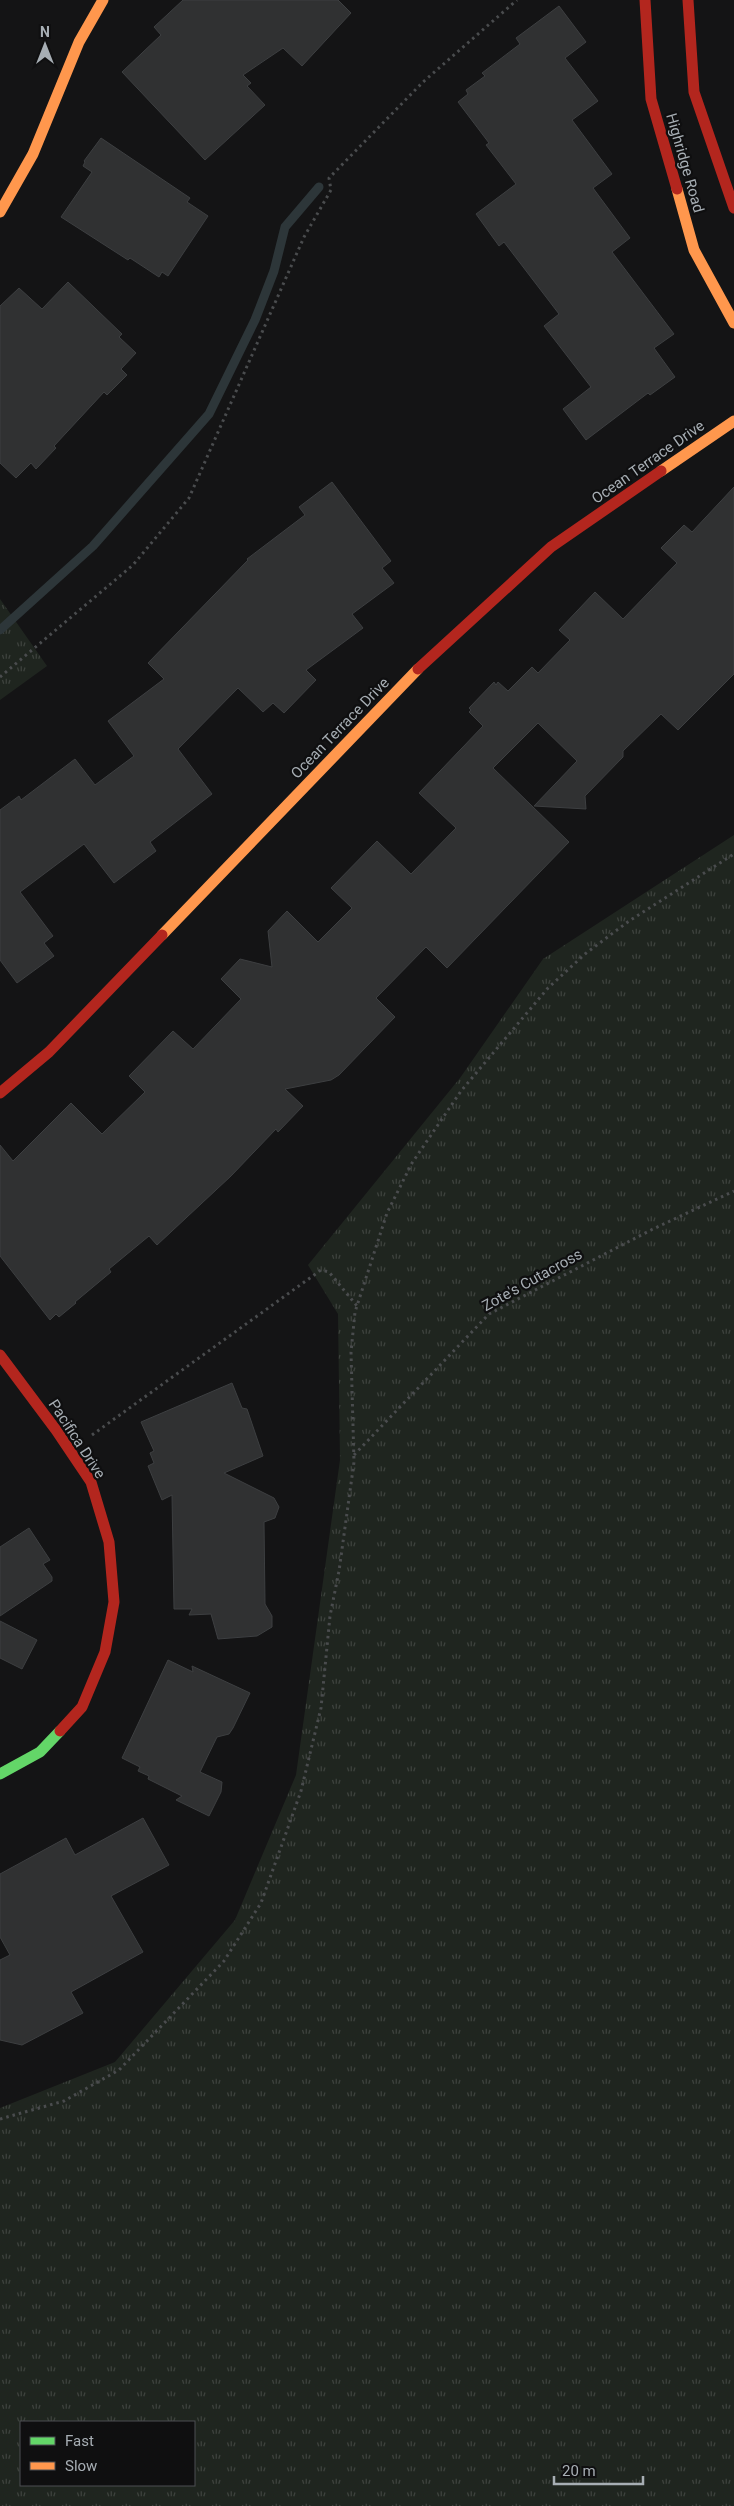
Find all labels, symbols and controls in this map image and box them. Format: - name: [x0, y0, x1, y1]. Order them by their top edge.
- north arrow: [20, 20, 70, 70]
- text: N: [40, 24, 50, 40]
- street label: Highridge Road: [662, 111, 708, 215]
- street label: Ocean Terrace Drive: [588, 416, 708, 508]
- street label: Ocean Terrace Drive: [287, 674, 393, 782]
- street label: Zote's Cutacross: [479, 1245, 585, 1315]
- street label: Pacifica Drive: [45, 1396, 109, 1482]
- legend: [20, 2421, 195, 2486]
- text: Fast: [65, 2432, 94, 2450]
- scale bar: [554, 2454, 643, 2486]
- text: Slow: [65, 2457, 97, 2475]
- text: 20 m: [562, 2462, 596, 2480]

